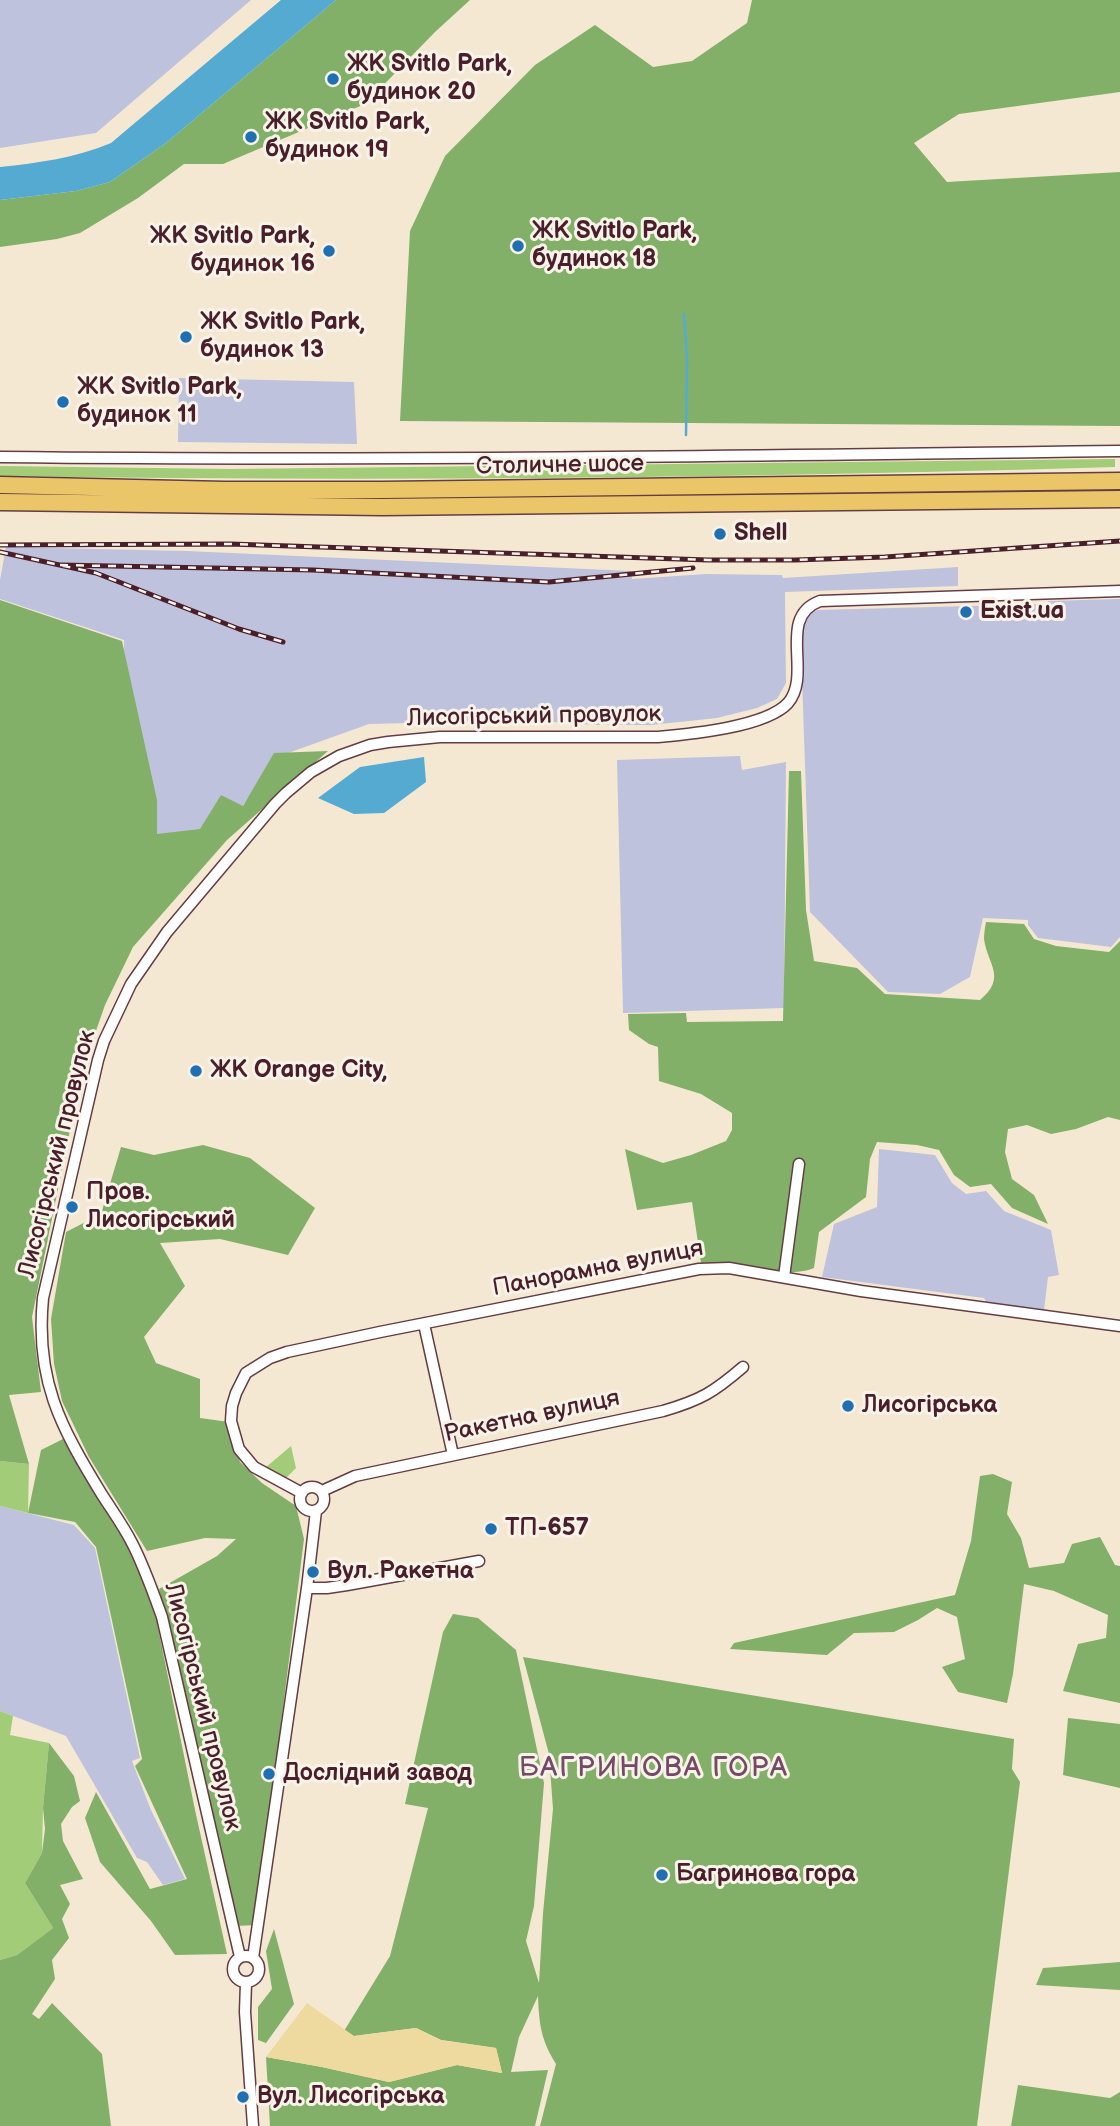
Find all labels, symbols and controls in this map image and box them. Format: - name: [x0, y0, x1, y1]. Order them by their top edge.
- place label: ЖК Svitlo Park, будинок 20: [347, 51, 512, 107]
- marker: ЖК Svitlo Park, будинок 20: [325, 71, 341, 87]
- place label: ЖК Svitlo Park, будинок 19: [265, 109, 430, 165]
- marker: ЖК Svitlo Park, будинок 19: [243, 129, 259, 145]
- place label: ЖК Svitlo Park, будинок 18: [532, 218, 697, 274]
- place label: ЖК Svitlo Park, будинок 16: [150, 223, 315, 279]
- marker: ЖК Svitlo Park, будинок 18: [510, 238, 526, 254]
- marker: ЖК Svitlo Park, будинок 16: [321, 243, 337, 259]
- place label: ЖК Svitlo Park, будинок 13: [200, 309, 365, 365]
- marker: ЖК Svitlo Park, будинок 13: [178, 329, 194, 345]
- place label: ЖК Svitlo Park, будинок 11: [77, 374, 242, 430]
- marker: ЖК Svitlo Park, будинок 11: [55, 394, 71, 410]
- street label: Столичне шосе: [476, 450, 644, 482]
- place label: Shell: [734, 520, 788, 548]
- marker: Shell: [712, 526, 728, 542]
- place label: Exist.ua: [980, 598, 1064, 626]
- marker: Exist.ua: [958, 604, 974, 620]
- street label: Лисогірський провулок: [407, 700, 661, 734]
- street label: Лисогірський провулок: [13, 1027, 103, 1281]
- place label: ЖК Orange City,: [210, 1057, 387, 1085]
- marker: ЖК Orange City,: [188, 1063, 204, 1079]
- place label: Пров. Лисогірський: [86, 1179, 235, 1235]
- marker: Пров. Лисогірський: [64, 1199, 80, 1215]
- street label: Панорамна вулиця: [490, 1234, 706, 1304]
- street label: Ракетна вулиця: [441, 1384, 623, 1450]
- place label: Лисогірська: [862, 1392, 997, 1420]
- marker: Лисогірська: [840, 1398, 856, 1414]
- place label: ТП-657: [505, 1515, 589, 1543]
- marker: ТП-657: [483, 1521, 499, 1537]
- place label: Вул. Ракетна: [327, 1558, 474, 1586]
- marker: Вул. Ракетна: [305, 1564, 321, 1580]
- street label: Лисогірський провулок: [157, 1580, 247, 1834]
- district label: БАГРИНОВА ГОРА: [521, 1752, 787, 1786]
- place label: Дослідний завод: [283, 1760, 472, 1788]
- marker: Дослідний завод: [261, 1766, 277, 1782]
- place label: Багринова гора: [676, 1861, 855, 1889]
- marker: Багринова гора: [654, 1867, 670, 1883]
- place label: Вул. Лисогірська: [257, 2083, 444, 2111]
- marker: Вул. Лисогірська: [235, 2089, 251, 2105]

